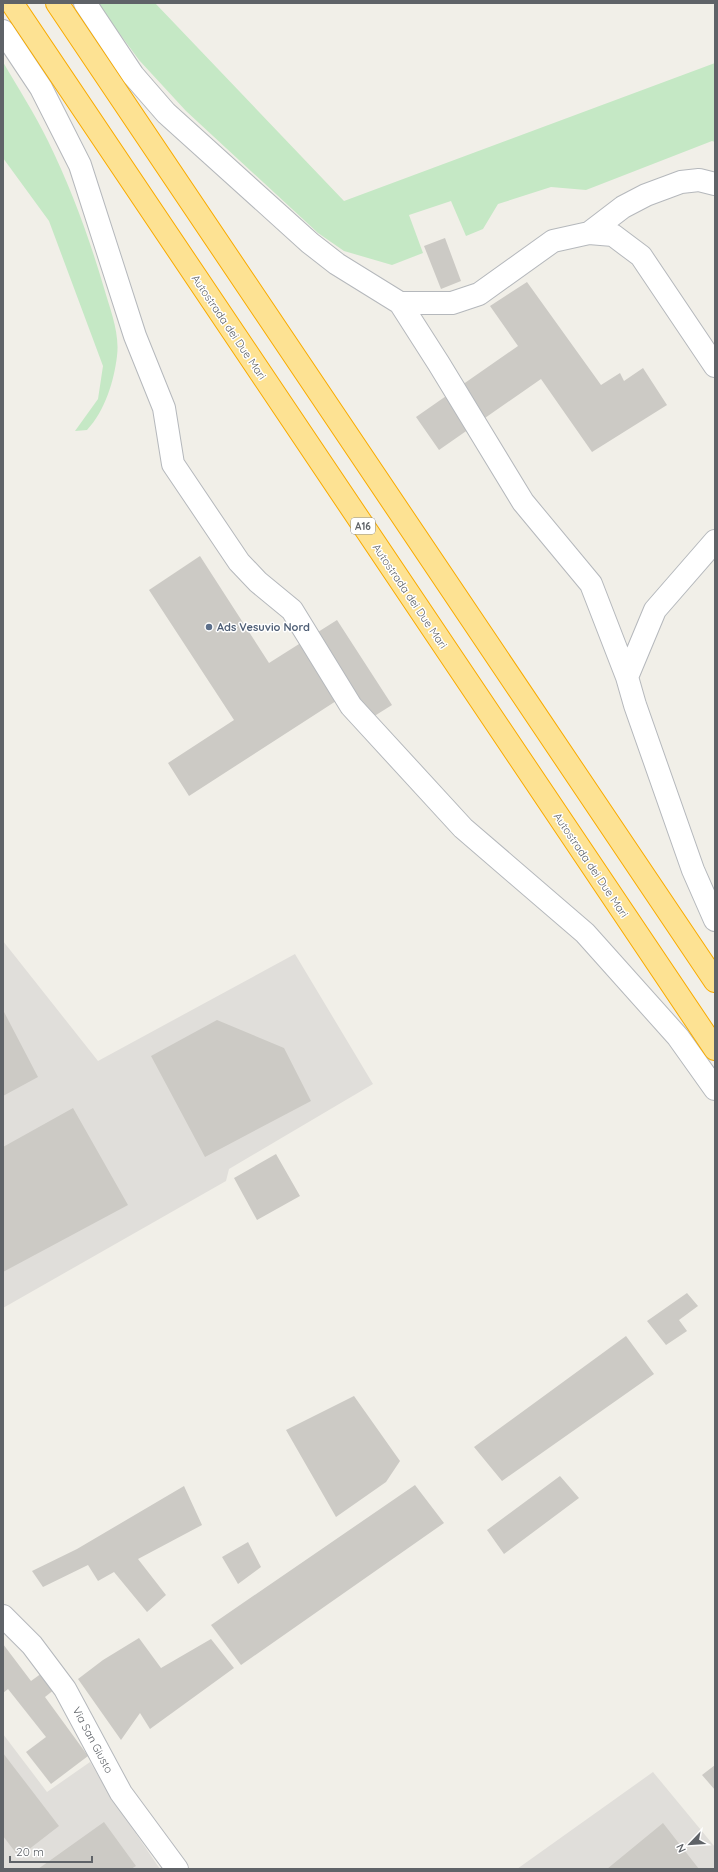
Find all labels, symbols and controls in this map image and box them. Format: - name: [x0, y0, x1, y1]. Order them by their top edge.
- street label: Autostrada dei Due Mari: [189, 272, 269, 382]
- road number: A16: [351, 518, 375, 534]
- street label: Autostrada dei Due Mari: [370, 541, 450, 651]
- place label: Ads Vesuvio Nord: [217, 620, 310, 634]
- marker: Ads Vesuvio Nord: [204, 622, 214, 632]
- street label: Autostrada dei Due Mari: [551, 810, 631, 920]
- street label: Via San Giusto: [70, 1704, 117, 1776]
- north arrow: [670, 1824, 710, 1864]
- scale bar: [10, 1838, 92, 1864]
- text: N: [673, 1842, 689, 1855]
- text: 20 m: [16, 1844, 44, 1859]

